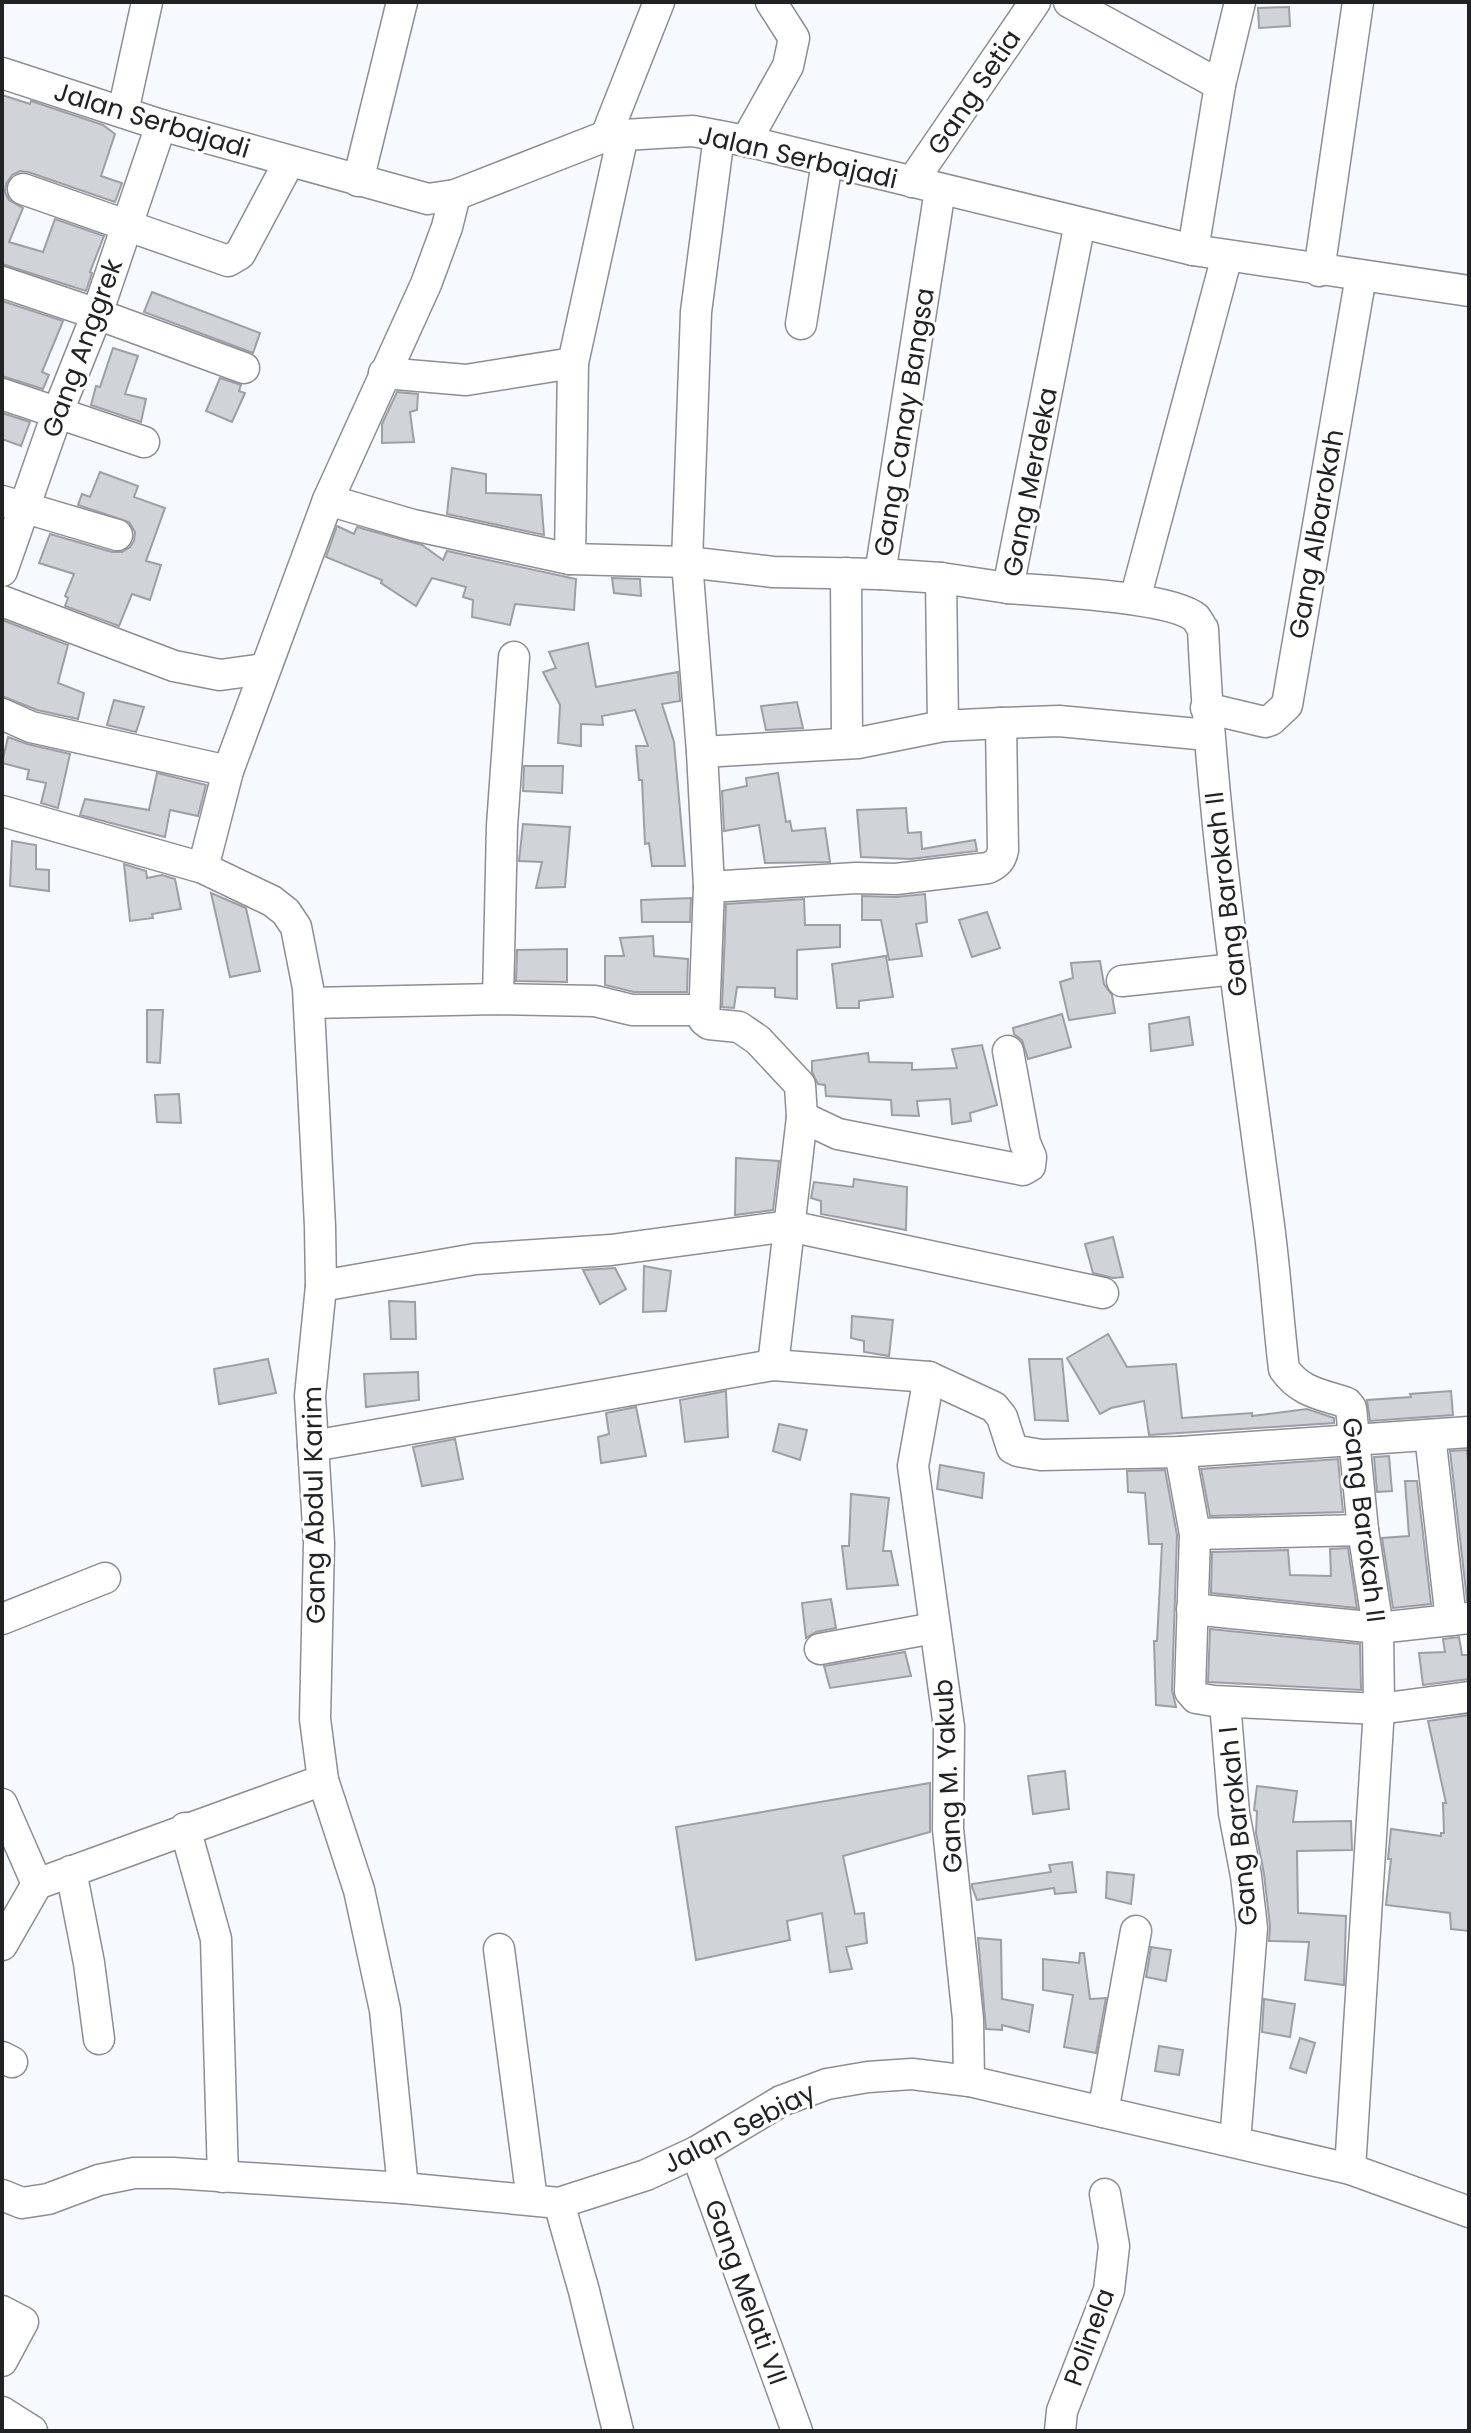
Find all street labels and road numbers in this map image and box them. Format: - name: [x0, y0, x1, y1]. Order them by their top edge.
- street label: Gang Setia: [919, 22, 1029, 162]
- street label: Jalan Serbajadi: [50, 73, 254, 167]
- street label: Jalan Serbajadi: [695, 117, 901, 197]
- street label: Gang Anggrek: [33, 253, 131, 442]
- street label: Gang Canay Bangsa: [865, 285, 943, 559]
- street label: Gang Merdeka: [994, 384, 1066, 580]
- street label: Gang Albarokah: [1280, 426, 1352, 642]
- street label: Gang Barokah II: [1196, 789, 1256, 999]
- street label: Gang Abdul Karim: [294, 1386, 334, 1624]
- street label: Gang Barokah II: [1334, 1415, 1394, 1625]
- street label: Gang M. Yakub: [925, 1678, 971, 1874]
- street label: Gang Barokah I: [1210, 1725, 1266, 1927]
- street label: Jalan Sebiay: [657, 2074, 822, 2182]
- street label: Gang Melati VII: [696, 2194, 796, 2390]
- street label: Polinela: [1055, 2283, 1123, 2391]

